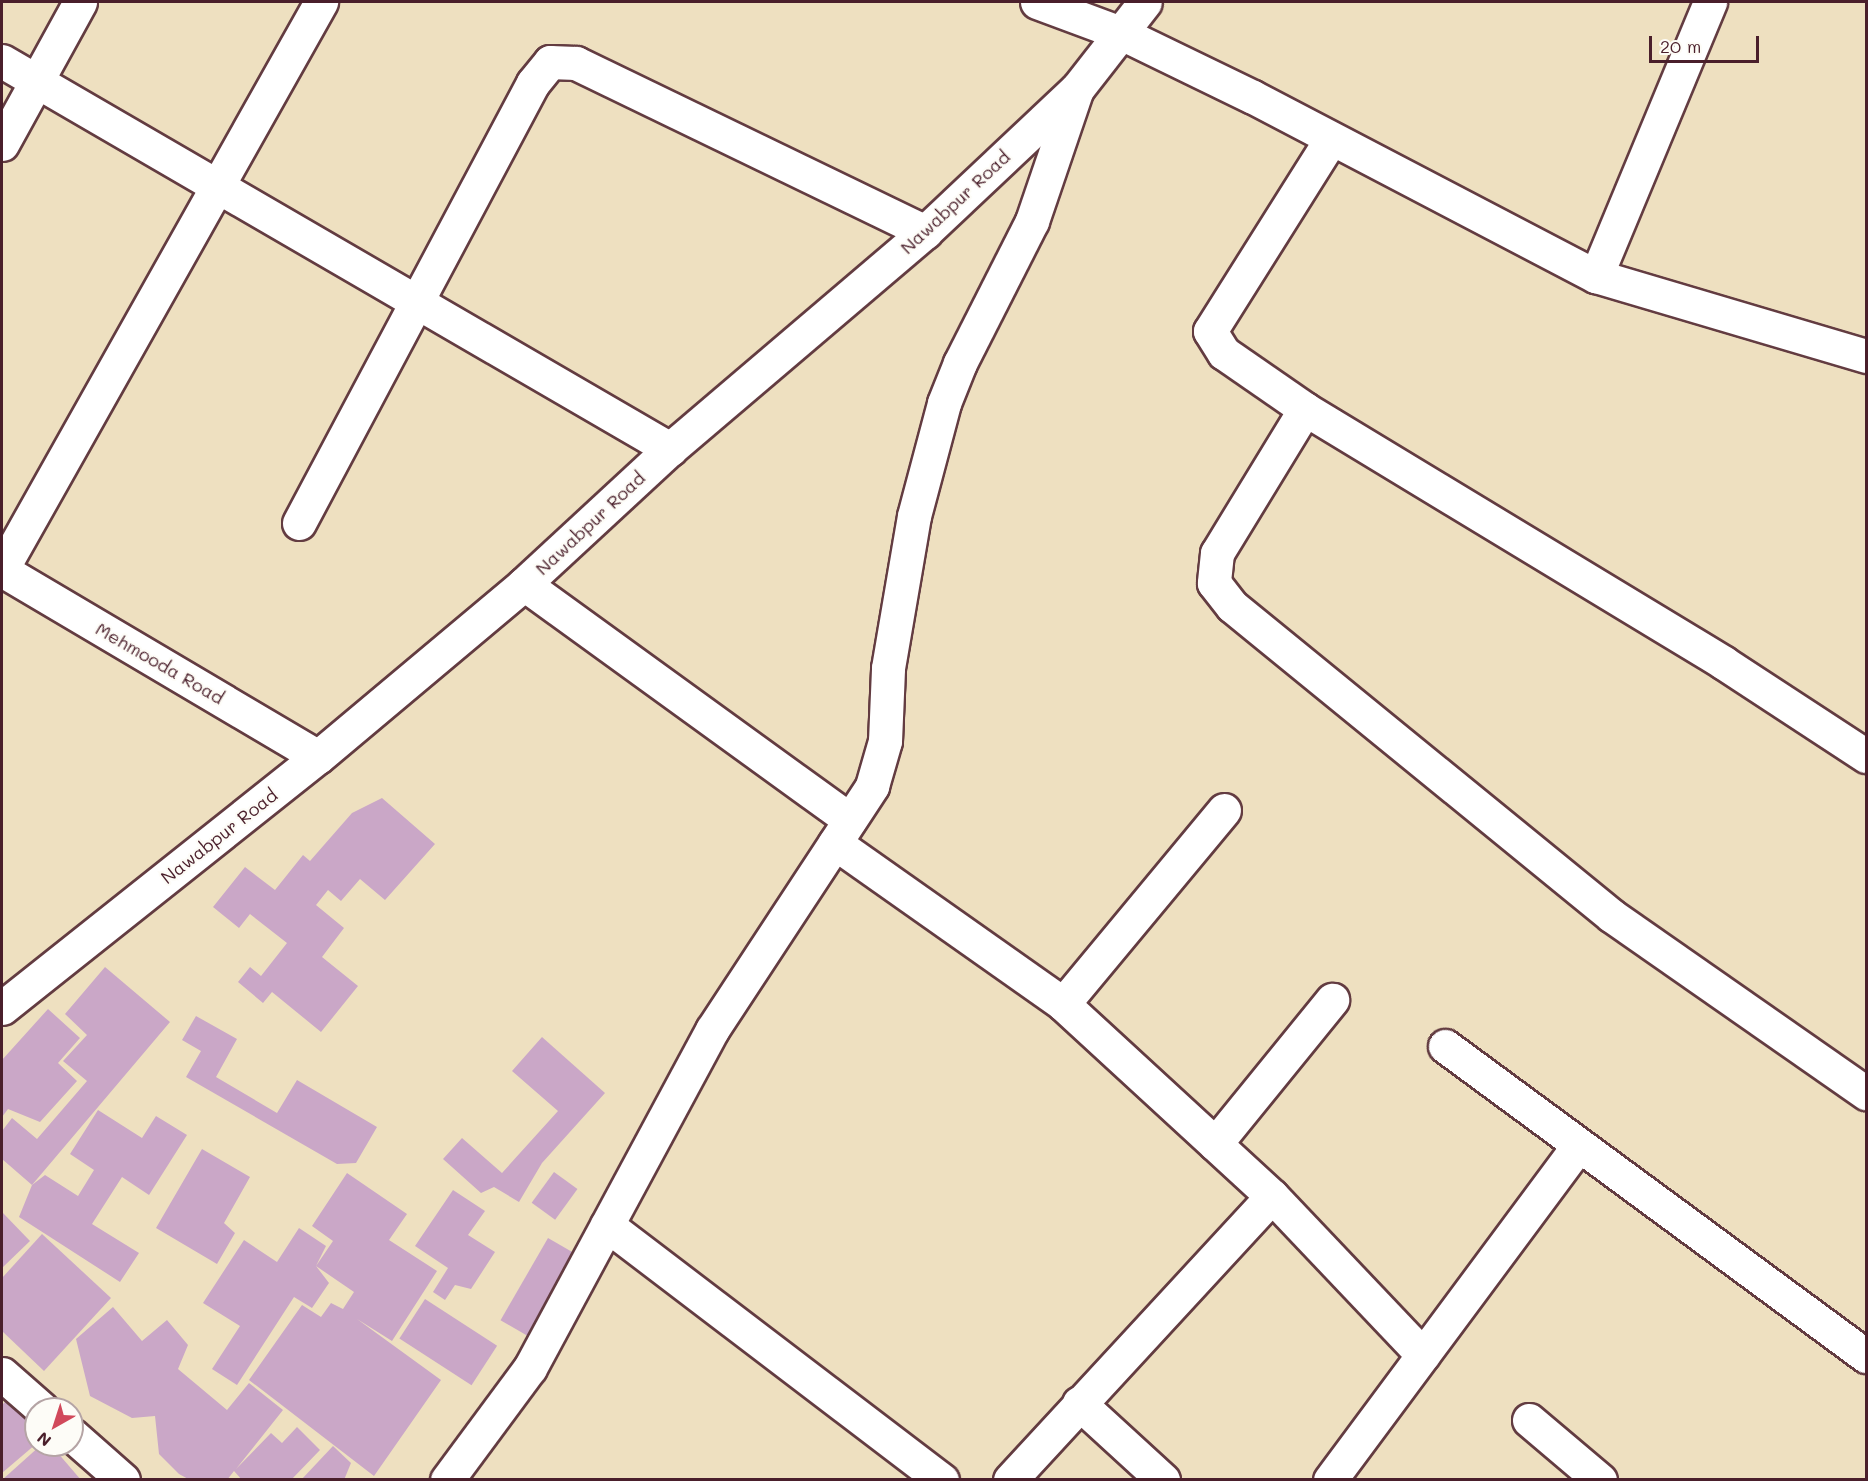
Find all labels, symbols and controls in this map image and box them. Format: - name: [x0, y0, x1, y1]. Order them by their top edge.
- scale bar: [1652, 24, 1762, 62]
- text: 20 m: [1660, 34, 1701, 58]
- street label: Nawabpur Road: [896, 146, 1014, 258]
- street label: Nawabpur Road: [531, 467, 649, 579]
- street label: Mehmooda Road: [92, 618, 228, 708]
- street label: Nawabpur Road: [157, 784, 281, 888]
- north arrow: [24, 1397, 84, 1457]
- text: N: [32, 1428, 55, 1452]

